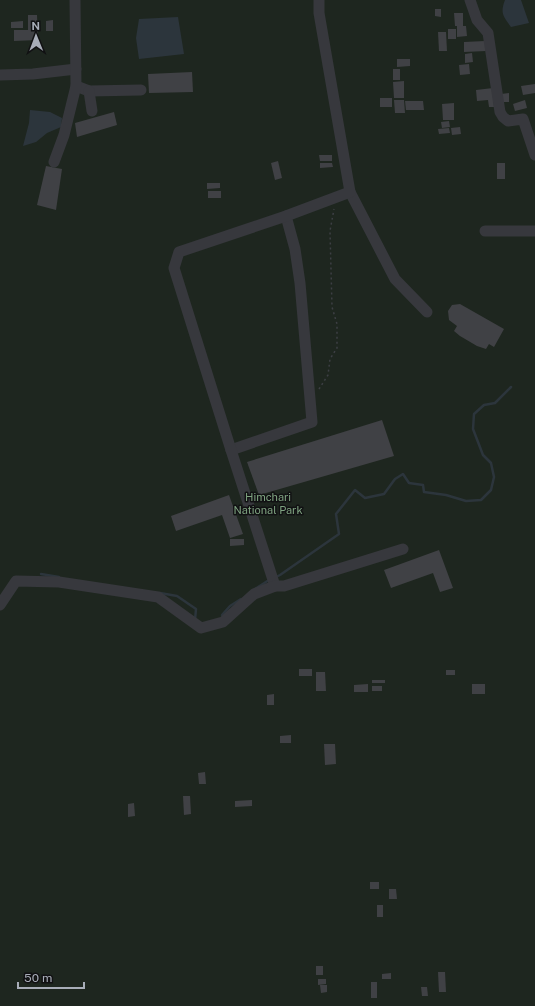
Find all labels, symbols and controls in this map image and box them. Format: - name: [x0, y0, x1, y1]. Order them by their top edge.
- north arrow: [16, 16, 56, 56]
- text: N: [31, 20, 40, 32]
- park label: Himchari National Park: [233, 491, 303, 516]
- scale bar: [18, 964, 84, 990]
- text: 50 m: [24, 971, 52, 985]

